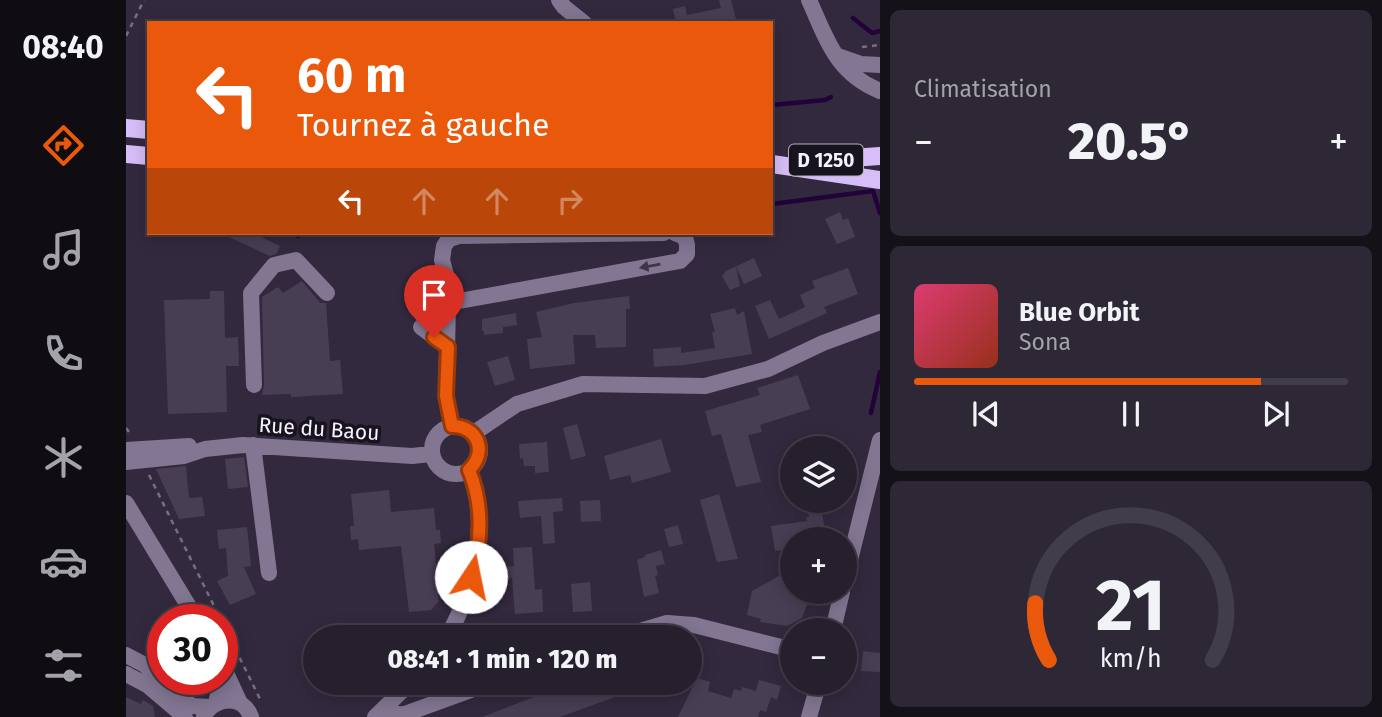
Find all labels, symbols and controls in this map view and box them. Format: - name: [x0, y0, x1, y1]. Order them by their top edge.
- text: 08:40: [22, 28, 104, 66]
- text: 60 m: [297, 46, 406, 105]
- icon: left: [182, 49, 273, 140]
- text: Climatisation: [914, 75, 1052, 103]
- text: Tournez à gauche: [297, 106, 549, 144]
- text: 20.5°: [1068, 110, 1194, 173]
- text: −: [914, 119, 933, 165]
- text: +: [1329, 119, 1348, 165]
- icon: directions: [39, 121, 88, 170]
- road number: D 1250: [789, 144, 863, 176]
- icon: left: [332, 182, 370, 220]
- icon: ahead: [405, 182, 443, 220]
- icon: ahead: [478, 182, 516, 220]
- icon: right: [551, 182, 589, 220]
- icon: music: [39, 225, 88, 274]
- one-way arrow: [639, 261, 661, 272]
- pin: [404, 265, 464, 337]
- icon: arrive: [415, 276, 453, 314]
- text: Blue Orbit: [1019, 297, 1139, 328]
- text: Sona: [1019, 328, 1071, 356]
- icon: phone: [39, 329, 88, 378]
- icon: previous: [967, 395, 1005, 433]
- icon: pause: [1112, 395, 1150, 433]
- icon: next: [1257, 395, 1295, 433]
- street label: Rue du Baou: [258, 412, 380, 446]
- icon: climate: [39, 433, 88, 482]
- map controls: [780, 436, 857, 695]
- button: layers: [780, 436, 857, 513]
- button: +: [780, 527, 857, 604]
- icon: car: [39, 537, 88, 586]
- position arrow: [434, 540, 508, 614]
- text: 21: [1096, 563, 1166, 650]
- speed limit sign: 30: [147, 604, 238, 695]
- button: −: [780, 618, 857, 695]
- icon: filters: [39, 641, 88, 690]
- text: 08:41 · 1 min · 120 m: [388, 644, 617, 675]
- text: km/h: [1100, 644, 1162, 674]

